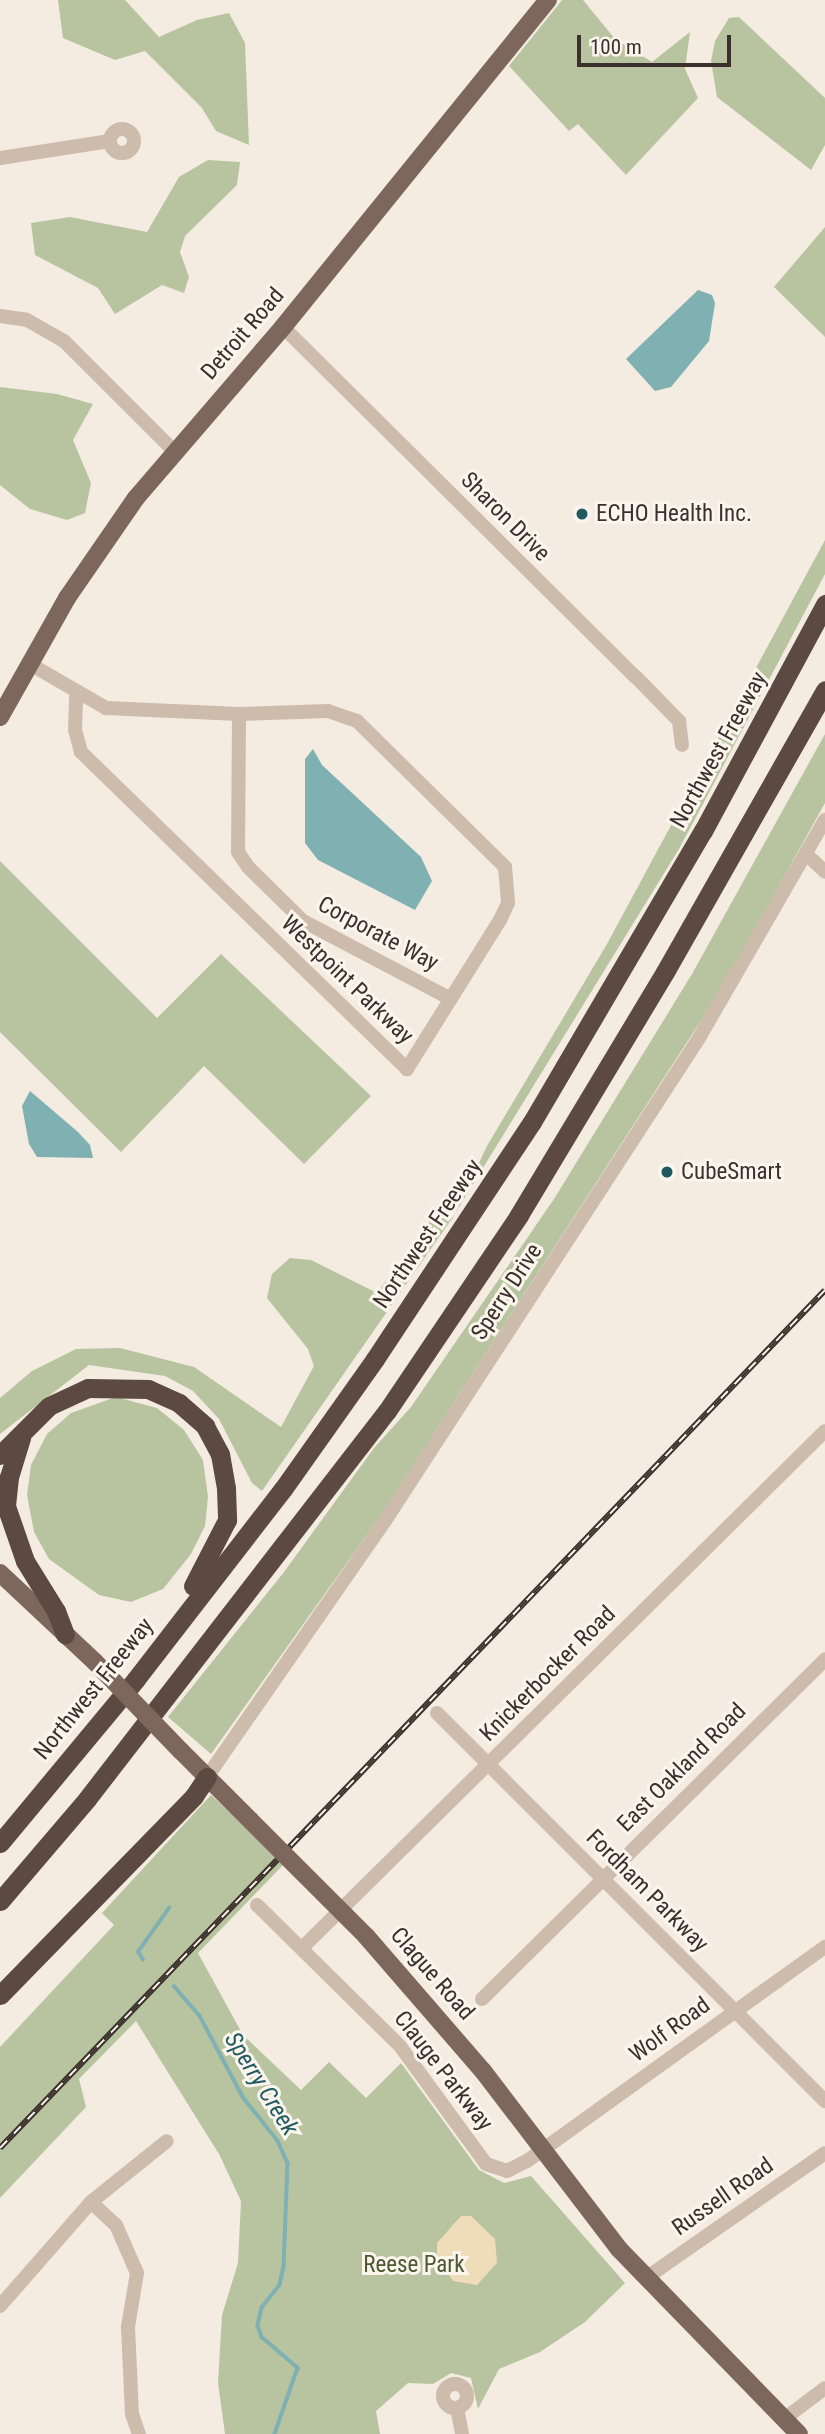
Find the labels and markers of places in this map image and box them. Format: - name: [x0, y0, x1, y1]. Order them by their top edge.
- place label: ECHO Health Inc.: [596, 500, 752, 528]
- marker: ECHO Health Inc.: [574, 506, 590, 522]
- place label: CubeSmart: [681, 1158, 782, 1186]
- marker: CubeSmart: [659, 1164, 675, 1180]

